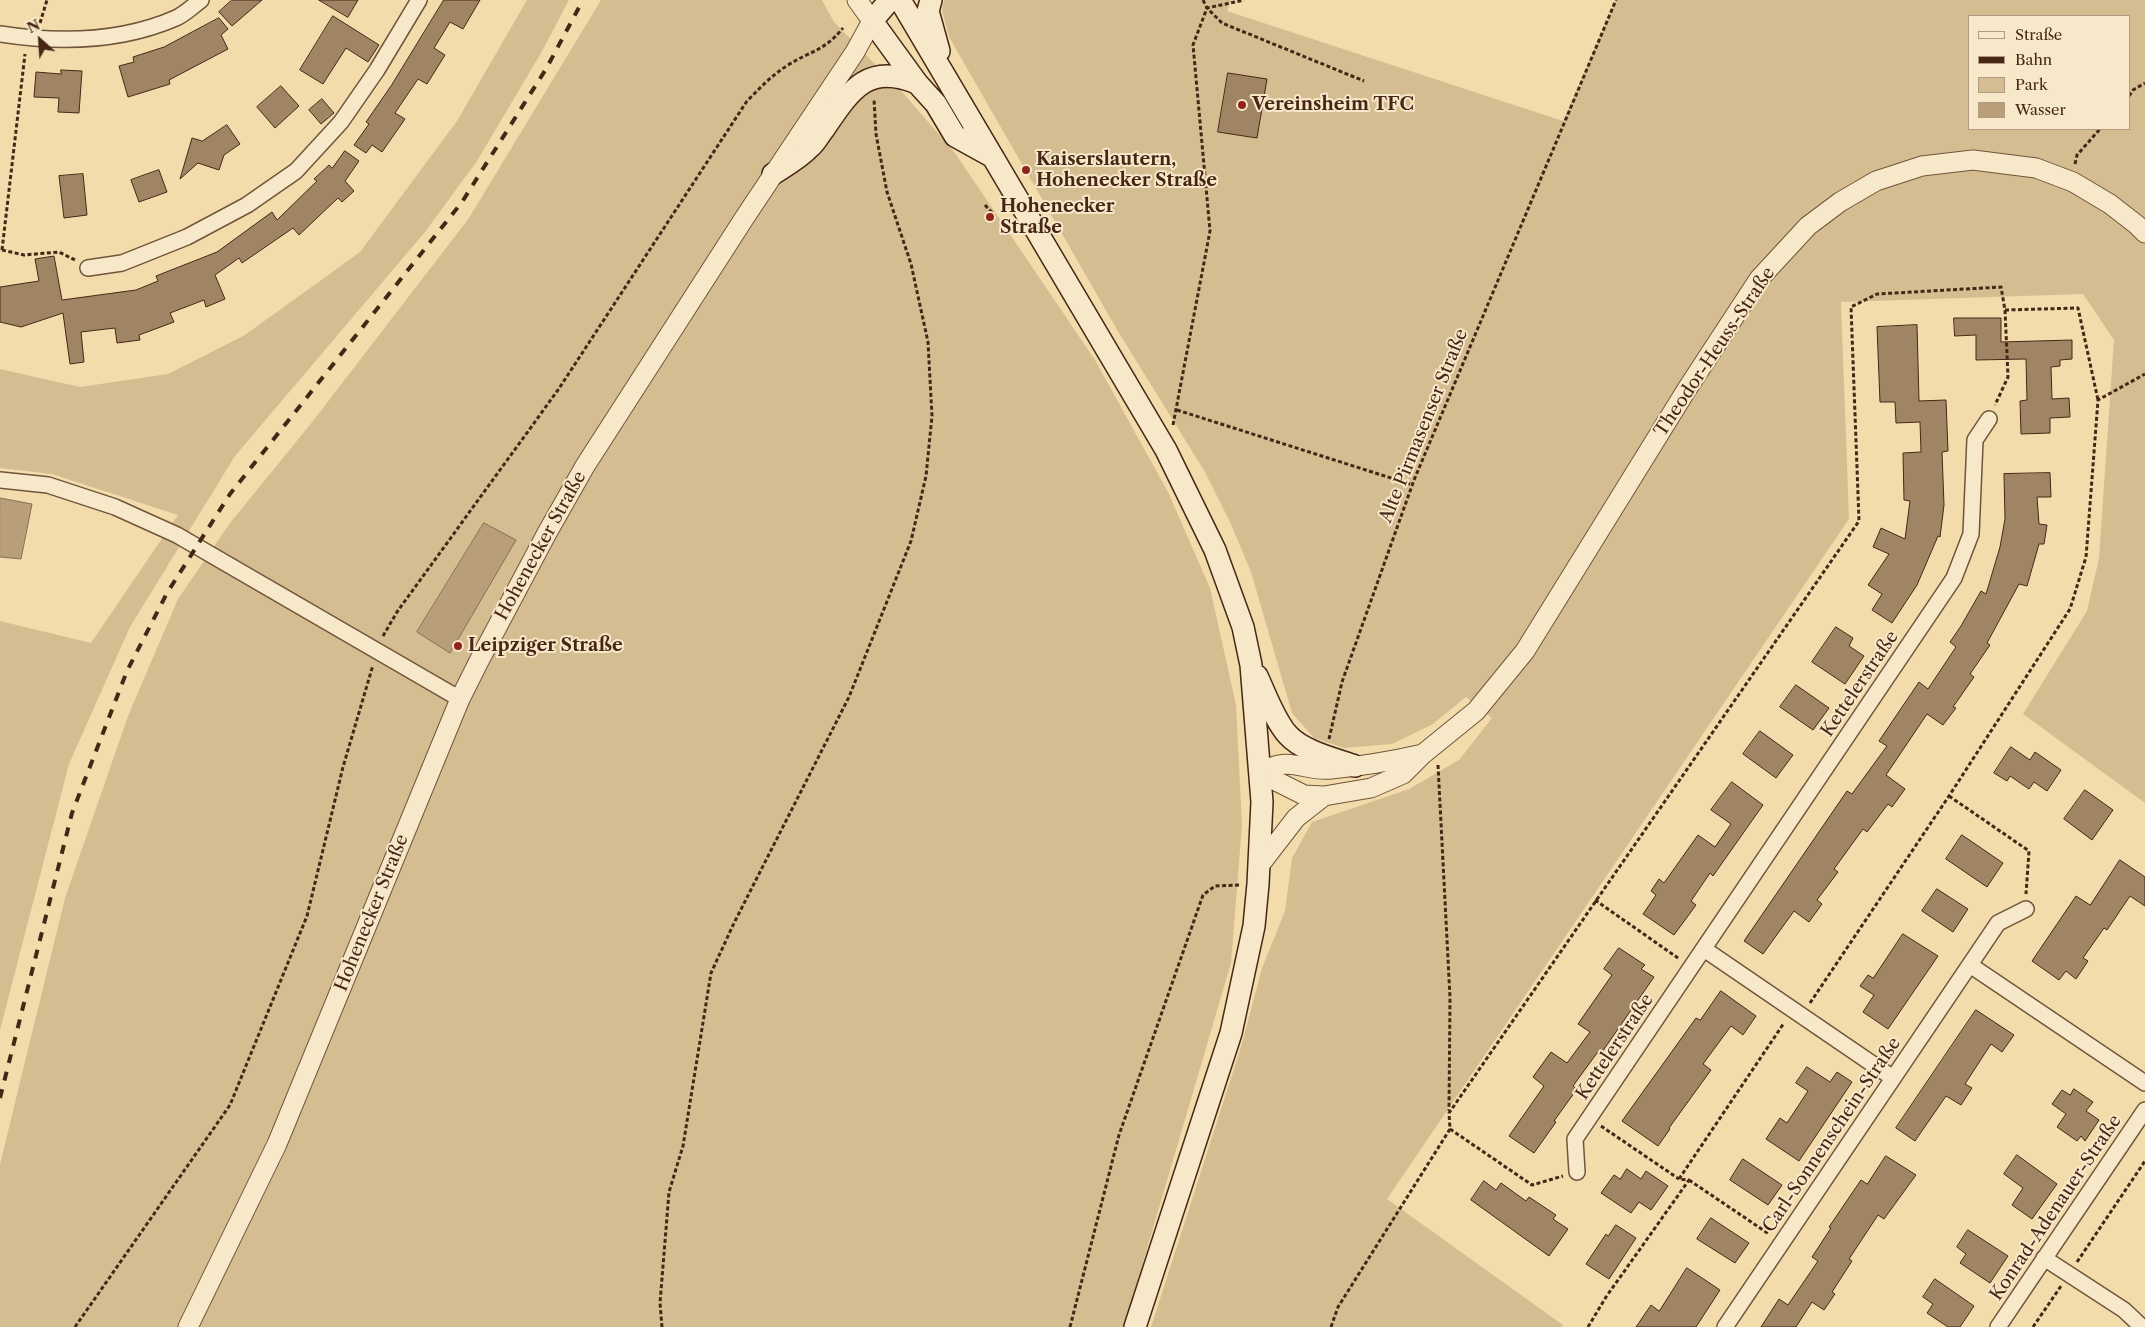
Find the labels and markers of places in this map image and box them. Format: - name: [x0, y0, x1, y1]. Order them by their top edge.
- place label: Vereinsheim TFC: [1252, 94, 1414, 116]
- marker: Vereinsheim TFC: [1236, 99, 1248, 111]
- place label: Kaiserslautern, Hohenecker Straße: [1036, 149, 1217, 192]
- marker: Kaiserslautern, Hohenecker Straße: [1020, 164, 1032, 176]
- place label: Hohenecker Straße: [1000, 196, 1114, 238]
- marker: Hohenecker Straße: [984, 211, 996, 223]
- place label: Leipziger Straße: [468, 635, 623, 657]
- marker: Leipziger Straße: [452, 640, 464, 652]

